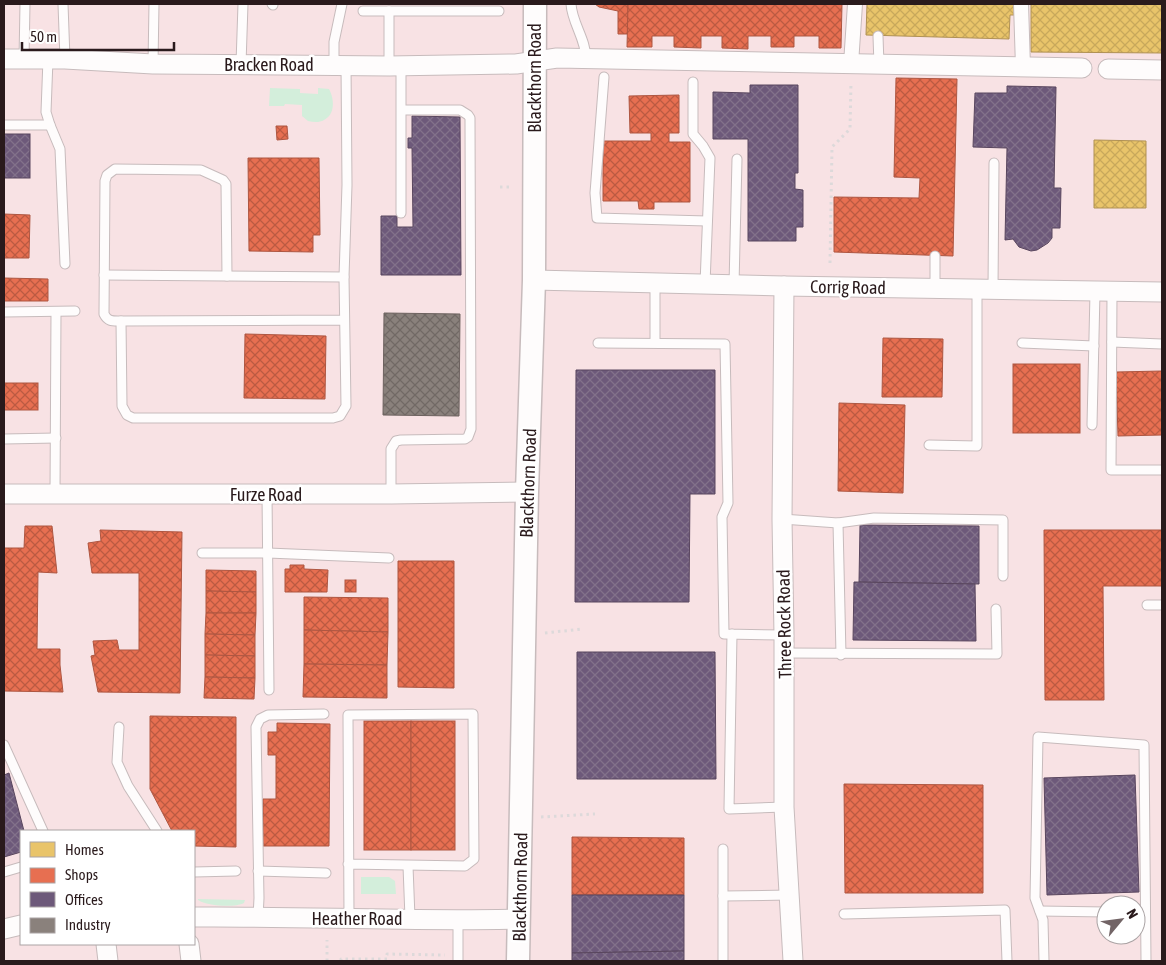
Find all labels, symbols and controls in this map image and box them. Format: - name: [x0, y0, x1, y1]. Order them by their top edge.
- scale bar: [22, 20, 175, 52]
- street label: Blackthorn Road: [524, 23, 545, 133]
- text: 50 m: [30, 28, 57, 45]
- street label: Bracken Road: [224, 54, 314, 75]
- street label: Corrig Road: [810, 276, 886, 298]
- street label: Blackthorn Road: [516, 428, 540, 538]
- street label: Furze Road: [230, 484, 302, 505]
- street label: Three Rock Road: [773, 569, 795, 679]
- legend: [20, 830, 195, 945]
- street label: Blackthorn Road: [509, 832, 531, 942]
- text: Homes: [65, 841, 104, 858]
- text: Shops: [65, 866, 98, 883]
- text: Offices: [65, 891, 103, 908]
- north arrow: [1096, 895, 1146, 945]
- text: N: [1123, 906, 1141, 921]
- street label: Heather Road: [311, 908, 403, 929]
- text: Industry: [65, 916, 111, 933]

